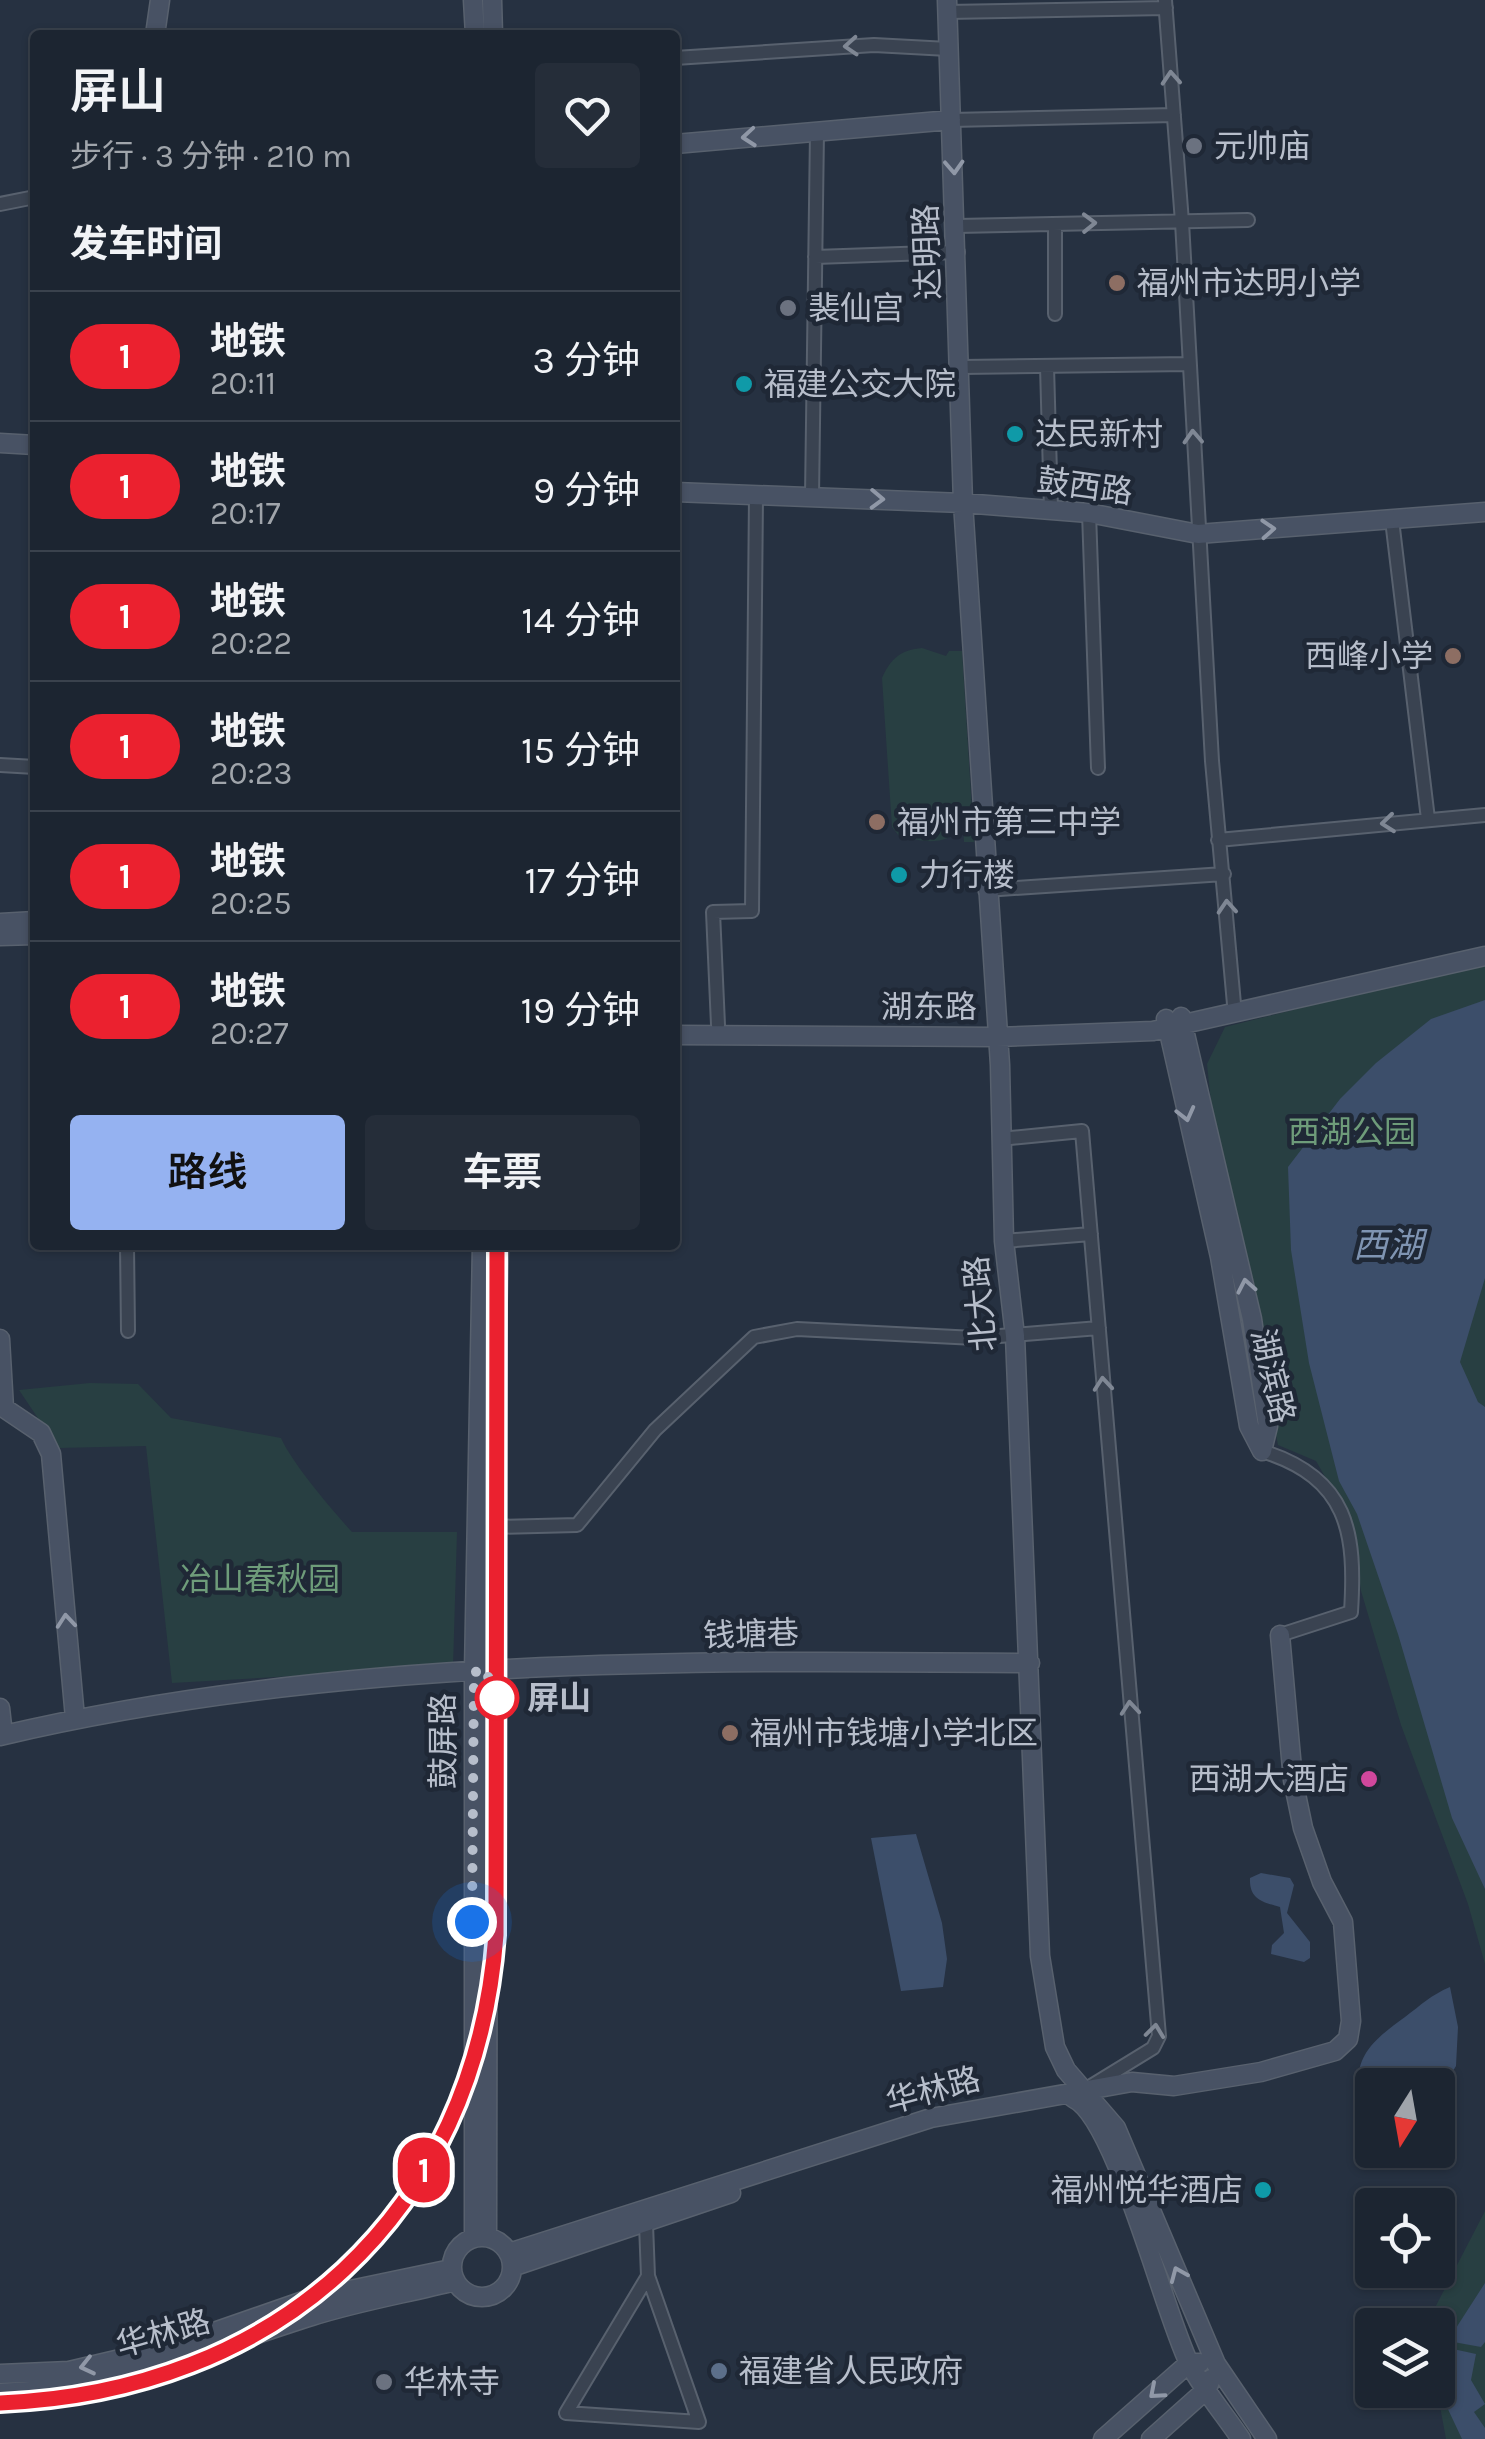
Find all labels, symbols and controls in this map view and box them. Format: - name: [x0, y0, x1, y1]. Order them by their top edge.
- one-way arrow: [842, 35, 858, 56]
- button: heart: [535, 63, 640, 168]
- text: 屏山: [70, 64, 166, 120]
- one-way arrow: [1161, 69, 1183, 85]
- one-way arrow: [741, 126, 757, 148]
- place label: 元帅庙: [1214, 128, 1310, 165]
- marker: 元帅庙: [1183, 135, 1205, 157]
- text: 步行 · 3 分钟 · 210 m: [70, 138, 352, 175]
- one-way arrow: [943, 160, 964, 176]
- street label: 达明路: [907, 203, 948, 301]
- one-way arrow: [1082, 213, 1098, 234]
- text: 发车时间: [70, 222, 222, 267]
- place label: 福州市达明小学: [1137, 265, 1361, 302]
- marker: 福州市达明小学: [1106, 272, 1128, 294]
- place label: 裴仙宫: [808, 290, 904, 327]
- marker: 裴仙宫: [777, 297, 799, 319]
- text: 地铁: [210, 319, 286, 364]
- text: 1: [119, 336, 131, 377]
- text: 3 分钟: [533, 338, 640, 383]
- text: 20:11: [210, 365, 276, 402]
- place label: 福建公交大院: [764, 366, 956, 403]
- marker: 福建公交大院: [733, 373, 755, 395]
- place label: 达民新村: [1035, 416, 1163, 453]
- marker: 达民新村: [1004, 423, 1026, 445]
- one-way arrow: [1183, 428, 1204, 444]
- text: 地铁: [210, 449, 286, 494]
- street label: 鼓西路: [1035, 461, 1135, 511]
- text: 1: [119, 466, 131, 507]
- text: 9 分钟: [533, 468, 640, 513]
- one-way arrow: [870, 488, 886, 509]
- text: 20:17: [210, 495, 281, 532]
- one-way arrow: [1261, 519, 1277, 540]
- text: 地铁: [210, 579, 286, 624]
- text: 1: [119, 596, 131, 637]
- text: 14 分钟: [521, 598, 640, 643]
- text: 20:22: [210, 625, 292, 662]
- place label: 西峰小学: [1305, 638, 1433, 675]
- marker: 西峰小学: [1442, 645, 1464, 667]
- text: 地铁: [210, 709, 286, 754]
- text: 1: [119, 726, 131, 767]
- text: 15 分钟: [521, 728, 640, 773]
- text: 20:23: [210, 755, 292, 792]
- place label: 福州市第三中学: [897, 804, 1121, 841]
- marker: 福州市第三中学: [866, 811, 888, 833]
- one-way arrow: [1379, 812, 1395, 833]
- text: 地铁: [210, 839, 286, 884]
- text: 1: [119, 856, 131, 897]
- place label: 力行楼: [919, 857, 1015, 894]
- text: 17 分钟: [525, 858, 640, 903]
- marker: 力行楼: [888, 864, 910, 886]
- text: 20:25: [210, 885, 292, 922]
- one-way arrow: [1217, 899, 1238, 915]
- text: 地铁: [210, 969, 286, 1014]
- text: 1: [119, 986, 131, 1027]
- text: 19 分钟: [520, 988, 640, 1033]
- street label: 湖东路: [881, 989, 977, 1026]
- text: 20:27: [210, 1015, 288, 1052]
- one-way arrow: [1174, 1105, 1195, 1122]
- park label: 西湖公园: [1288, 1114, 1416, 1151]
- button: 路线: [70, 1115, 345, 1230]
- button: 车票: [365, 1115, 640, 1230]
- water label: 西湖: [1353, 1225, 1428, 1266]
- street label: 北大路: [958, 1255, 1003, 1353]
- one-way arrow: [1236, 1278, 1257, 1295]
- street label: 湖滨路: [1244, 1325, 1301, 1427]
- one-way arrow: [1093, 1376, 1115, 1392]
- park label: 冶山春秋园: [180, 1561, 340, 1598]
- one-way arrow: [56, 1613, 78, 1629]
- street label: 钱塘巷: [702, 1614, 800, 1655]
- marker: 屏山: [476, 1677, 518, 1719]
- place label: 屏山: [527, 1680, 591, 1717]
- street label: 鼓屏路: [425, 1693, 462, 1789]
- one-way arrow: [1120, 1700, 1142, 1716]
- place label: 福州市钱塘小学北区: [750, 1715, 1038, 1752]
- marker: 福州市钱塘小学北区: [719, 1722, 741, 1744]
- place label: 西湖大酒店: [1189, 1761, 1349, 1798]
- marker: 西湖大酒店: [1358, 1768, 1380, 1790]
- your location: [447, 1897, 497, 1947]
- one-way arrow: [1144, 2023, 1165, 2040]
- street label: 华林路: [882, 2060, 984, 2121]
- north arrow: [1355, 2068, 1455, 2168]
- map controls: [1355, 2068, 1455, 2408]
- line badge: 1: [392, 2138, 456, 2202]
- text: 1: [418, 2150, 430, 2191]
- place label: 福州悦华酒店: [1051, 2172, 1243, 2209]
- marker: 福州悦华酒店: [1252, 2179, 1274, 2201]
- button: locate: [1355, 2188, 1455, 2288]
- one-way arrow: [1170, 2266, 1190, 2284]
- street label: 华林路: [112, 2302, 214, 2364]
- button: layers: [1355, 2308, 1455, 2408]
- place label: 福建省人民政府: [739, 2353, 963, 2390]
- one-way arrow: [79, 2355, 96, 2376]
- marker: 福建省人民政府: [708, 2360, 730, 2382]
- place label: 华林寺: [404, 2364, 500, 2401]
- marker: 华林寺: [373, 2371, 395, 2393]
- one-way arrow: [1149, 2381, 1168, 2399]

